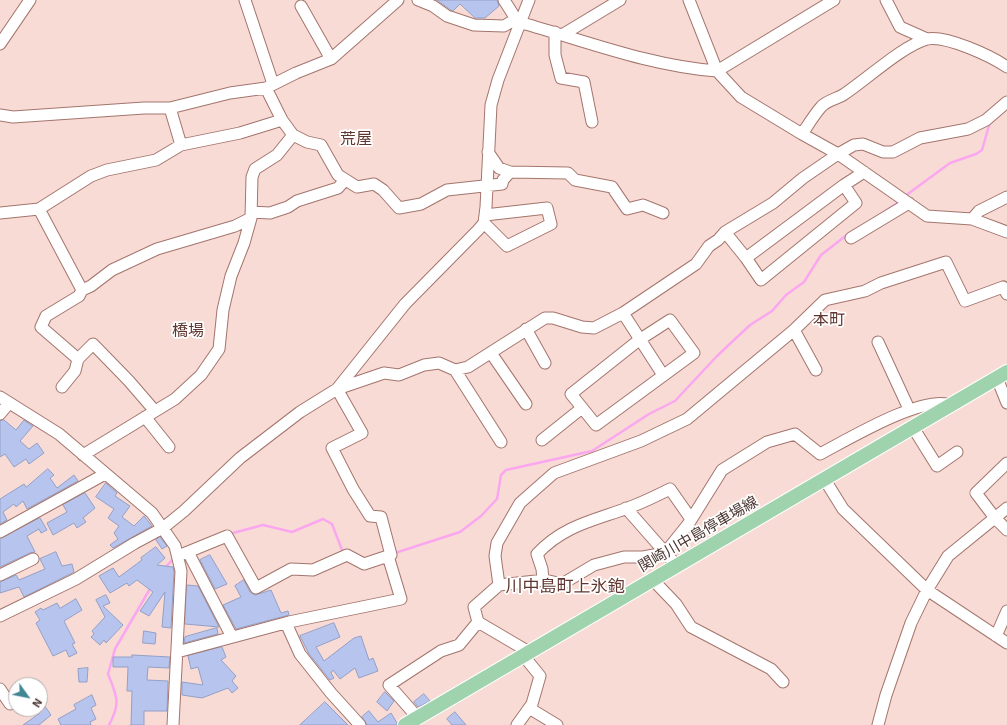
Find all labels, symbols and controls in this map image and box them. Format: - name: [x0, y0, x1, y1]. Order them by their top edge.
- district label: 荒屋: [340, 129, 372, 149]
- district label: 本町: [813, 310, 845, 330]
- district label: 橋場: [172, 321, 204, 341]
- street label: 関崎川中島停車場線: [635, 492, 761, 576]
- district label: 川中島町上氷鉋: [506, 576, 624, 596]
- north arrow: [8, 677, 48, 717]
- text: N: [30, 696, 45, 710]

